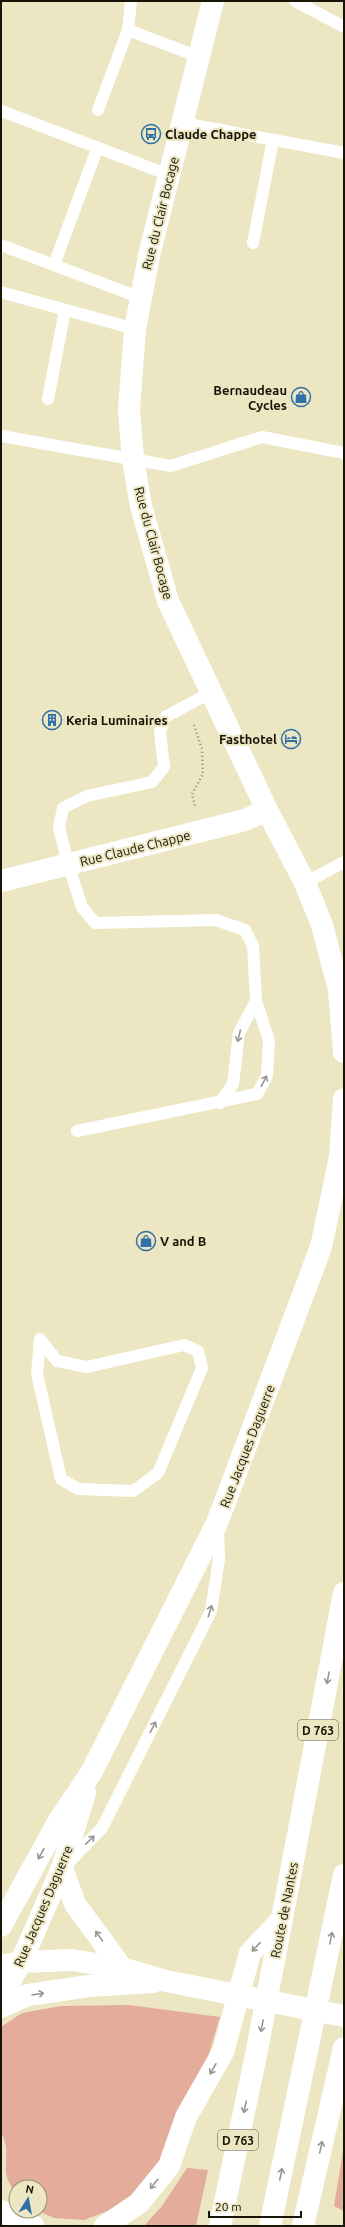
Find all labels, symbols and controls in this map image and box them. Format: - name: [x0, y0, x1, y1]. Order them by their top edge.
- bus stop icon: Claude Chappe: [140, 123, 162, 145]
- place label: Claude Chappe: [165, 127, 256, 141]
- street label: Rue du Clair Bocage: [139, 155, 181, 271]
- place label: Bernaudeau Cycles: [213, 383, 287, 412]
- shop icon: Bernaudeau Cycles: [290, 386, 312, 408]
- street label: Rue du Clair Bocage: [132, 485, 176, 601]
- building icon: Keria Luminaires: [41, 709, 63, 731]
- place label: Keria Luminaires: [66, 713, 168, 727]
- hotel icon: Fasthotel: [280, 728, 302, 750]
- place label: Fasthotel: [219, 732, 277, 746]
- street label: Rue Claude Chappe: [78, 827, 192, 869]
- one-way arrow: [235, 1029, 243, 1042]
- one-way arrow: [261, 1075, 268, 1087]
- shop icon: V and B: [135, 1230, 157, 1252]
- place label: V and B: [160, 1234, 207, 1248]
- street label: Rue Jacques Daguerre: [217, 1383, 277, 1509]
- one-way arrow: [207, 1604, 214, 1617]
- one-way arrow: [324, 1671, 332, 1684]
- road number: D 763: [298, 1720, 338, 1740]
- one-way arrow: [150, 1722, 157, 1734]
- one-way arrow: [85, 1835, 95, 1845]
- street label: Rue Jacques Daguerre: [11, 1843, 75, 1969]
- one-way arrow: [36, 1847, 44, 1859]
- street label: Route de Nantes: [268, 1861, 300, 1959]
- one-way arrow: [95, 1931, 103, 1942]
- one-way arrow: [327, 1931, 335, 1944]
- one-way arrow: [252, 1942, 261, 1952]
- one-way arrow: [31, 1990, 44, 1998]
- one-way arrow: [257, 2019, 265, 2032]
- one-way arrow: [209, 2063, 216, 2075]
- one-way arrow: [241, 2100, 249, 2113]
- road number: D 763: [218, 2130, 258, 2150]
- one-way arrow: [317, 2141, 325, 2154]
- one-way arrow: [278, 2168, 286, 2181]
- one-way arrow: [150, 2178, 159, 2189]
- north arrow: [8, 2179, 48, 2219]
- text: N: [25, 2183, 35, 2196]
- scale bar: [209, 2193, 301, 2219]
- text: 20 m: [215, 2200, 242, 2213]

